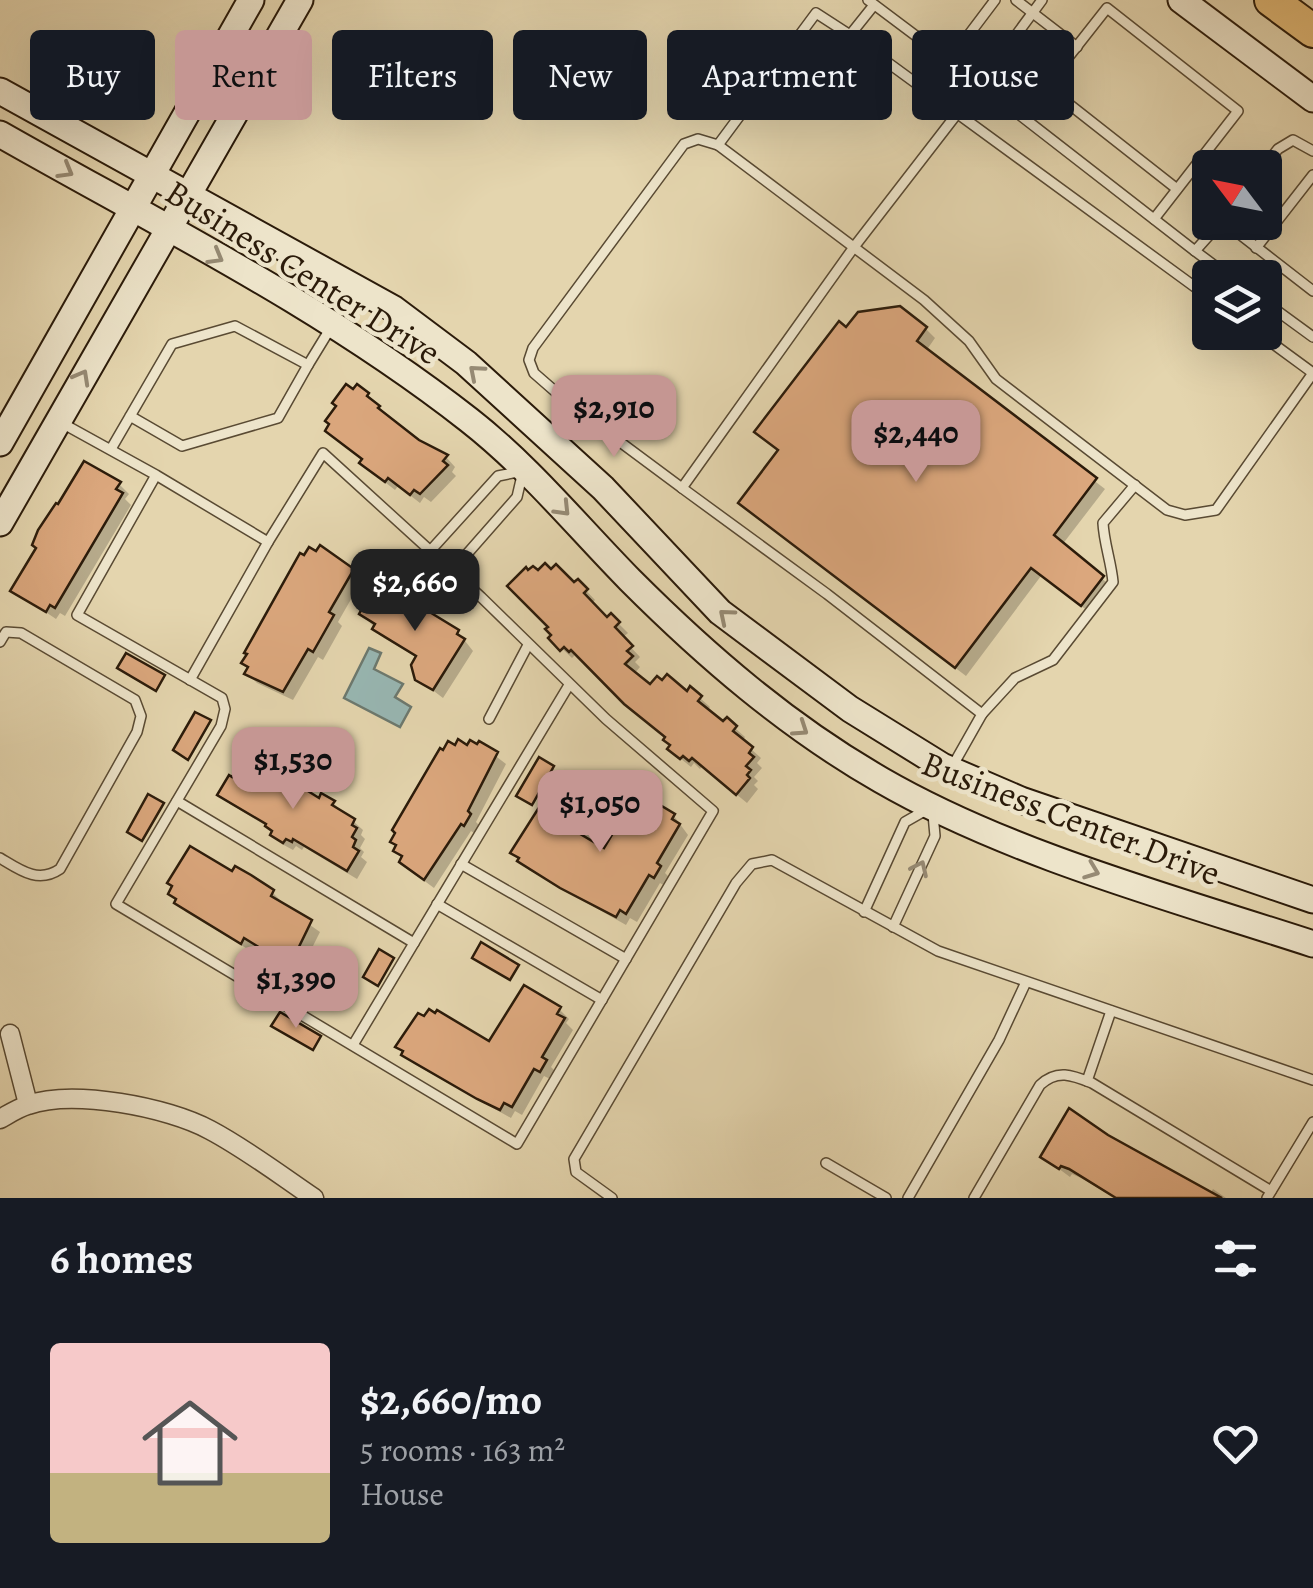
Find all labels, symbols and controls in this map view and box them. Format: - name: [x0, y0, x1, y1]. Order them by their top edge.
- chip: Buy: [30, 30, 155, 120]
- chip: Rent: [175, 30, 312, 120]
- chip: Filters: [332, 30, 493, 120]
- chip: New: [513, 30, 647, 120]
- chip: Apartment: [667, 30, 892, 120]
- chip: House: [912, 30, 1074, 120]
- north arrow: [1192, 150, 1282, 240]
- map controls: [1192, 150, 1282, 350]
- one-way arrow: [55, 159, 73, 179]
- street label: Business Center Drive: [156, 168, 450, 376]
- one-way arrow: [206, 245, 224, 265]
- button: layers: [1192, 260, 1282, 350]
- one-way arrow: [469, 366, 488, 384]
- one-way arrow: [70, 370, 90, 388]
- pin: $2,910: [533, 375, 695, 460]
- text: $2,910: [573, 385, 655, 429]
- pin: $2,440: [835, 400, 997, 485]
- text: $2,440: [873, 410, 959, 454]
- one-way arrow: [551, 497, 569, 516]
- pin: $2,660: [334, 549, 496, 634]
- text: $2,660: [373, 559, 457, 603]
- one-way arrow: [720, 610, 738, 628]
- one-way arrow: [790, 716, 808, 735]
- pin: $1,530: [212, 727, 374, 812]
- text: $1,530: [254, 737, 332, 781]
- street label: Business Center Drive: [915, 739, 1227, 897]
- pin: $1,050: [519, 770, 681, 855]
- text: $1,050: [560, 780, 640, 824]
- one-way arrow: [908, 860, 928, 878]
- one-way arrow: [1082, 860, 1099, 880]
- pin: $1,390: [215, 946, 377, 1031]
- text: $1,390: [256, 956, 336, 1000]
- text: 6 homes: [50, 1230, 193, 1287]
- icon: filters: [1208, 1231, 1263, 1286]
- text: $2,660/mo: [360, 1371, 542, 1428]
- icon: home: [130, 1383, 250, 1503]
- icon: heart: [1208, 1416, 1263, 1471]
- text: 5 rooms · 163 m²: [360, 1428, 565, 1472]
- text: House: [360, 1472, 444, 1516]

